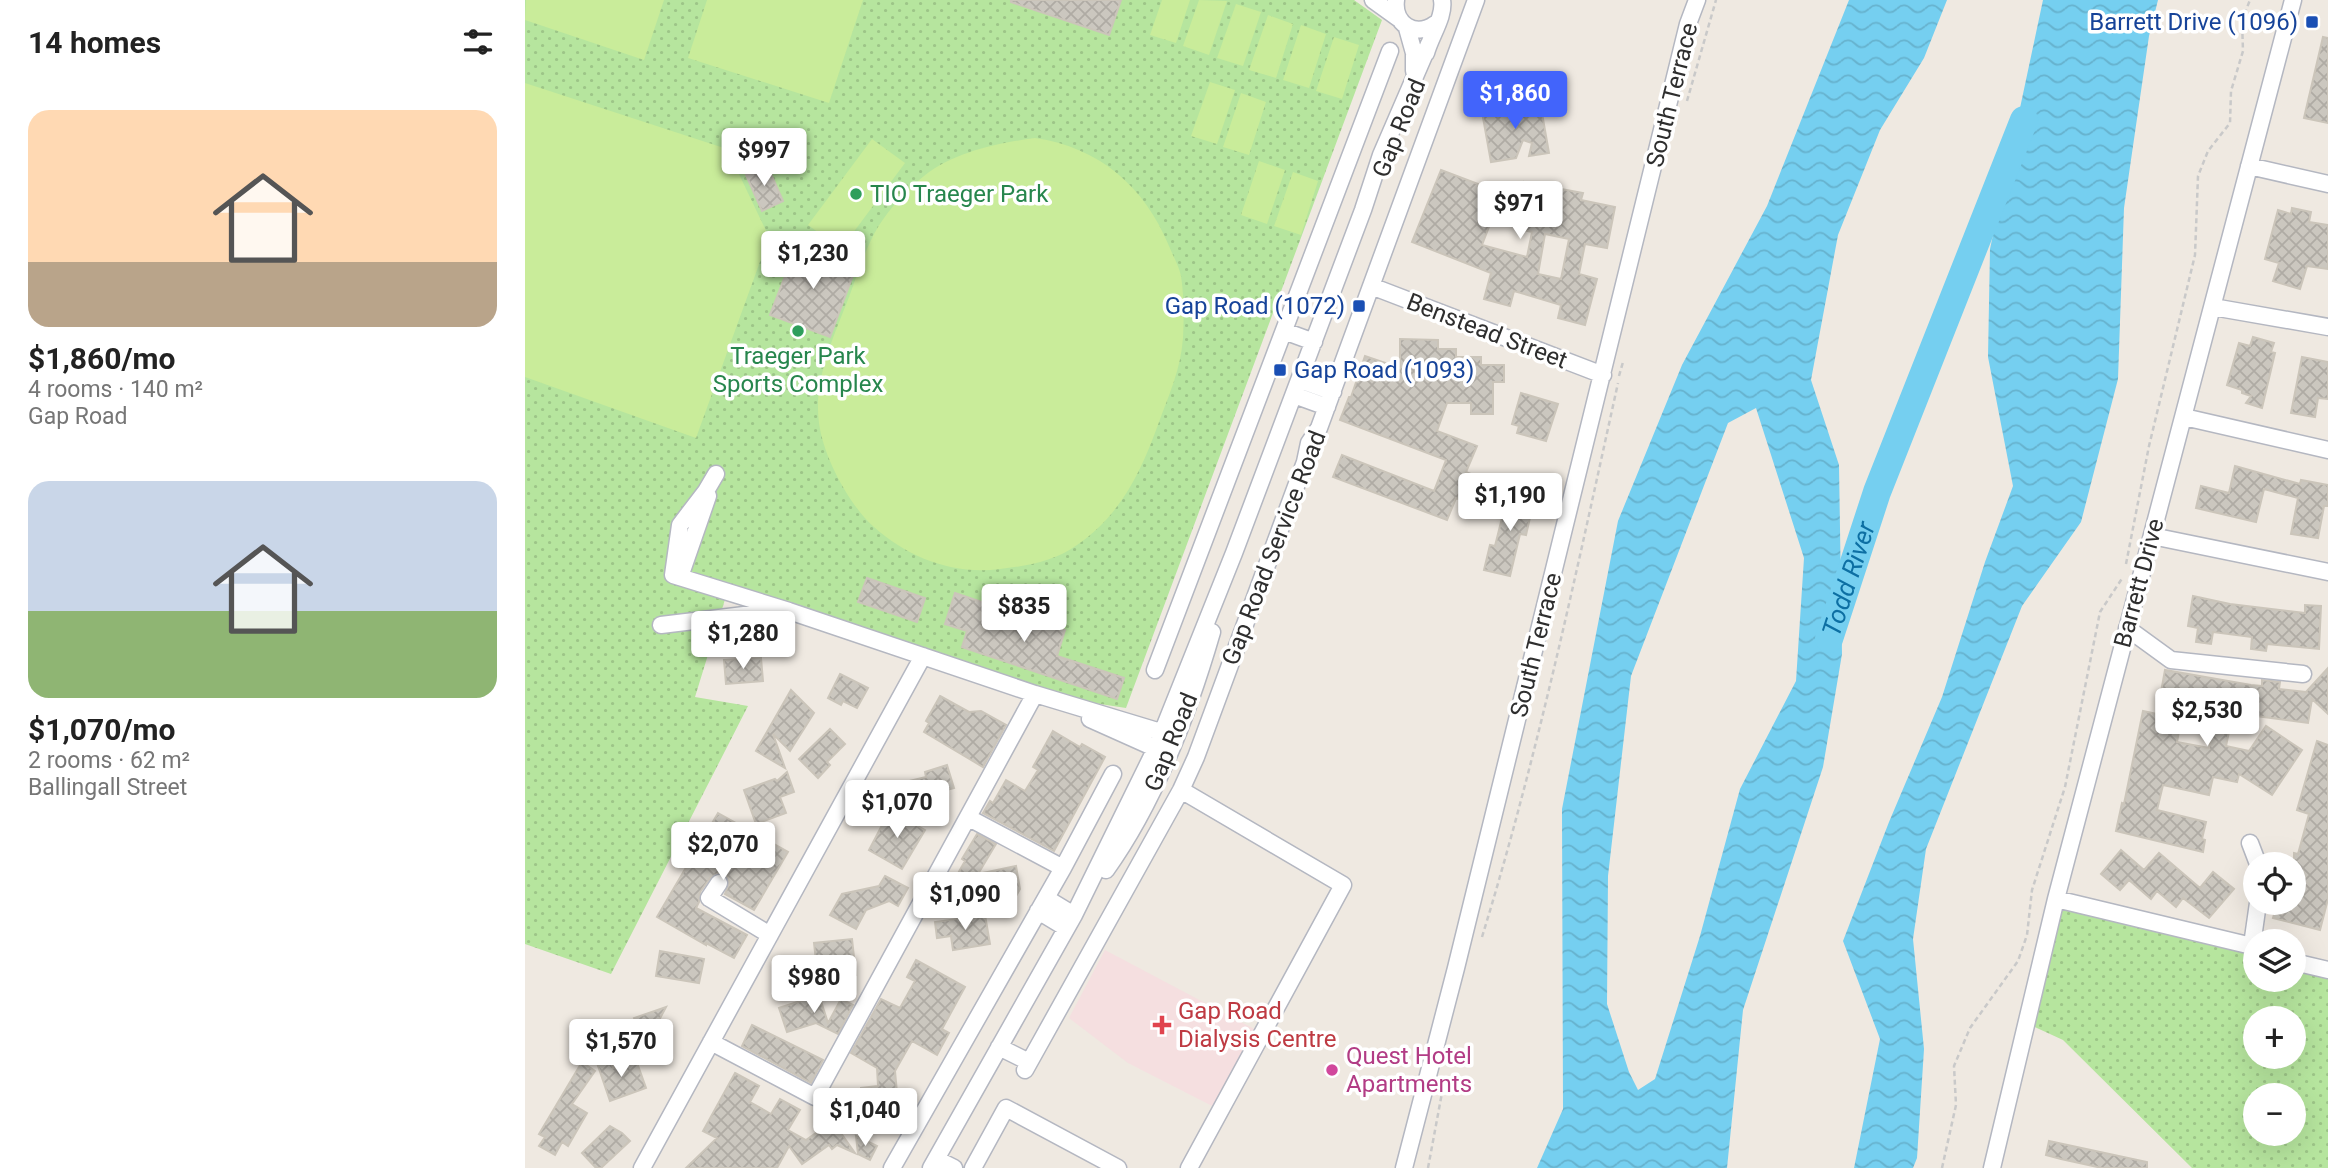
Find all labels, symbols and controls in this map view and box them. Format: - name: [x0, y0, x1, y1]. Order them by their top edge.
- place label: Barrett Drive (1096): [2089, 8, 2298, 36]
- marker: Barrett Drive (1096): [2304, 14, 2320, 30]
- street label: South Terrace: [1641, 20, 1703, 170]
- icon: filters: [459, 23, 497, 61]
- text: 14 homes: [28, 25, 161, 60]
- pin: $1,860: [1458, 72, 1572, 131]
- street label: Gap Road: [1367, 75, 1431, 181]
- text: $1,860: [1479, 80, 1551, 107]
- pin: $997: [723, 128, 805, 188]
- text: $997: [738, 137, 790, 164]
- icon: home: [200, 155, 326, 281]
- place label: TIO Traeger Park: [870, 180, 1049, 208]
- pin: $971: [1479, 182, 1561, 241]
- marker: TIO Traeger Park: [848, 186, 864, 202]
- text: $971: [1494, 190, 1546, 217]
- pin: $1,230: [756, 232, 870, 291]
- text: $1,230: [777, 240, 849, 267]
- street label: Benstead Street: [1403, 288, 1571, 375]
- place label: Gap Road (1072): [1165, 292, 1345, 320]
- marker: Gap Road (1072): [1351, 298, 1367, 314]
- marker: Traeger Park Sports Complex: [790, 323, 806, 339]
- text: $1,860/mo: [28, 341, 176, 376]
- place label: Traeger Park Sports Complex: [713, 342, 883, 398]
- place label: Gap Road (1093): [1294, 356, 1474, 384]
- marker: Gap Road (1093): [1272, 362, 1288, 378]
- text: 4 rooms · 140 m²: [28, 376, 203, 403]
- text: Gap Road: [28, 403, 128, 430]
- street label: Gap Road Service Road: [1216, 427, 1332, 669]
- pin: $1,190: [1453, 474, 1567, 533]
- text: $1,190: [1474, 482, 1546, 509]
- street label: Barrett Drive: [2108, 515, 2170, 651]
- water label: Todd River: [1816, 517, 1882, 640]
- icon: home: [200, 526, 326, 652]
- street label: South Terrace: [1505, 570, 1567, 720]
- pin: $835: [983, 584, 1065, 644]
- text: $835: [998, 593, 1050, 620]
- pin: $1,280: [686, 612, 800, 671]
- text: $1,280: [707, 620, 779, 647]
- pin: $2,530: [2150, 688, 2264, 748]
- street label: Gap Road: [1139, 689, 1203, 795]
- text: $2,530: [2171, 697, 2243, 724]
- text: $1,070/mo: [28, 712, 176, 747]
- text: 2 rooms · 62 m²: [28, 747, 190, 774]
- text: Ballingall Street: [28, 774, 187, 801]
- pin: $1,070: [840, 780, 954, 840]
- text: $1,070: [861, 789, 933, 816]
- pin: $2,070: [666, 822, 780, 882]
- text: $2,070: [687, 831, 759, 858]
- map controls: [2243, 852, 2306, 1146]
- button: locate: [2243, 852, 2306, 915]
- pin: $1,090: [908, 872, 1022, 932]
- text: $1,090: [929, 881, 1001, 908]
- button: layers: [2243, 929, 2306, 992]
- pin: $980: [773, 956, 855, 1015]
- text: $980: [788, 964, 840, 991]
- place label: Gap Road Dialysis Centre: [1178, 997, 1336, 1053]
- button: +: [2243, 1006, 2306, 1069]
- marker: Gap Road Dialysis Centre: [1152, 1015, 1172, 1035]
- pin: $1,570: [564, 1020, 678, 1079]
- text: $1,570: [585, 1028, 657, 1055]
- place label: Quest Hotel Apartments: [1346, 1042, 1472, 1098]
- marker: Quest Hotel Apartments: [1324, 1062, 1340, 1078]
- button: −: [2243, 1083, 2306, 1146]
- pin: $1,040: [808, 1088, 922, 1148]
- text: $1,040: [829, 1097, 901, 1124]

